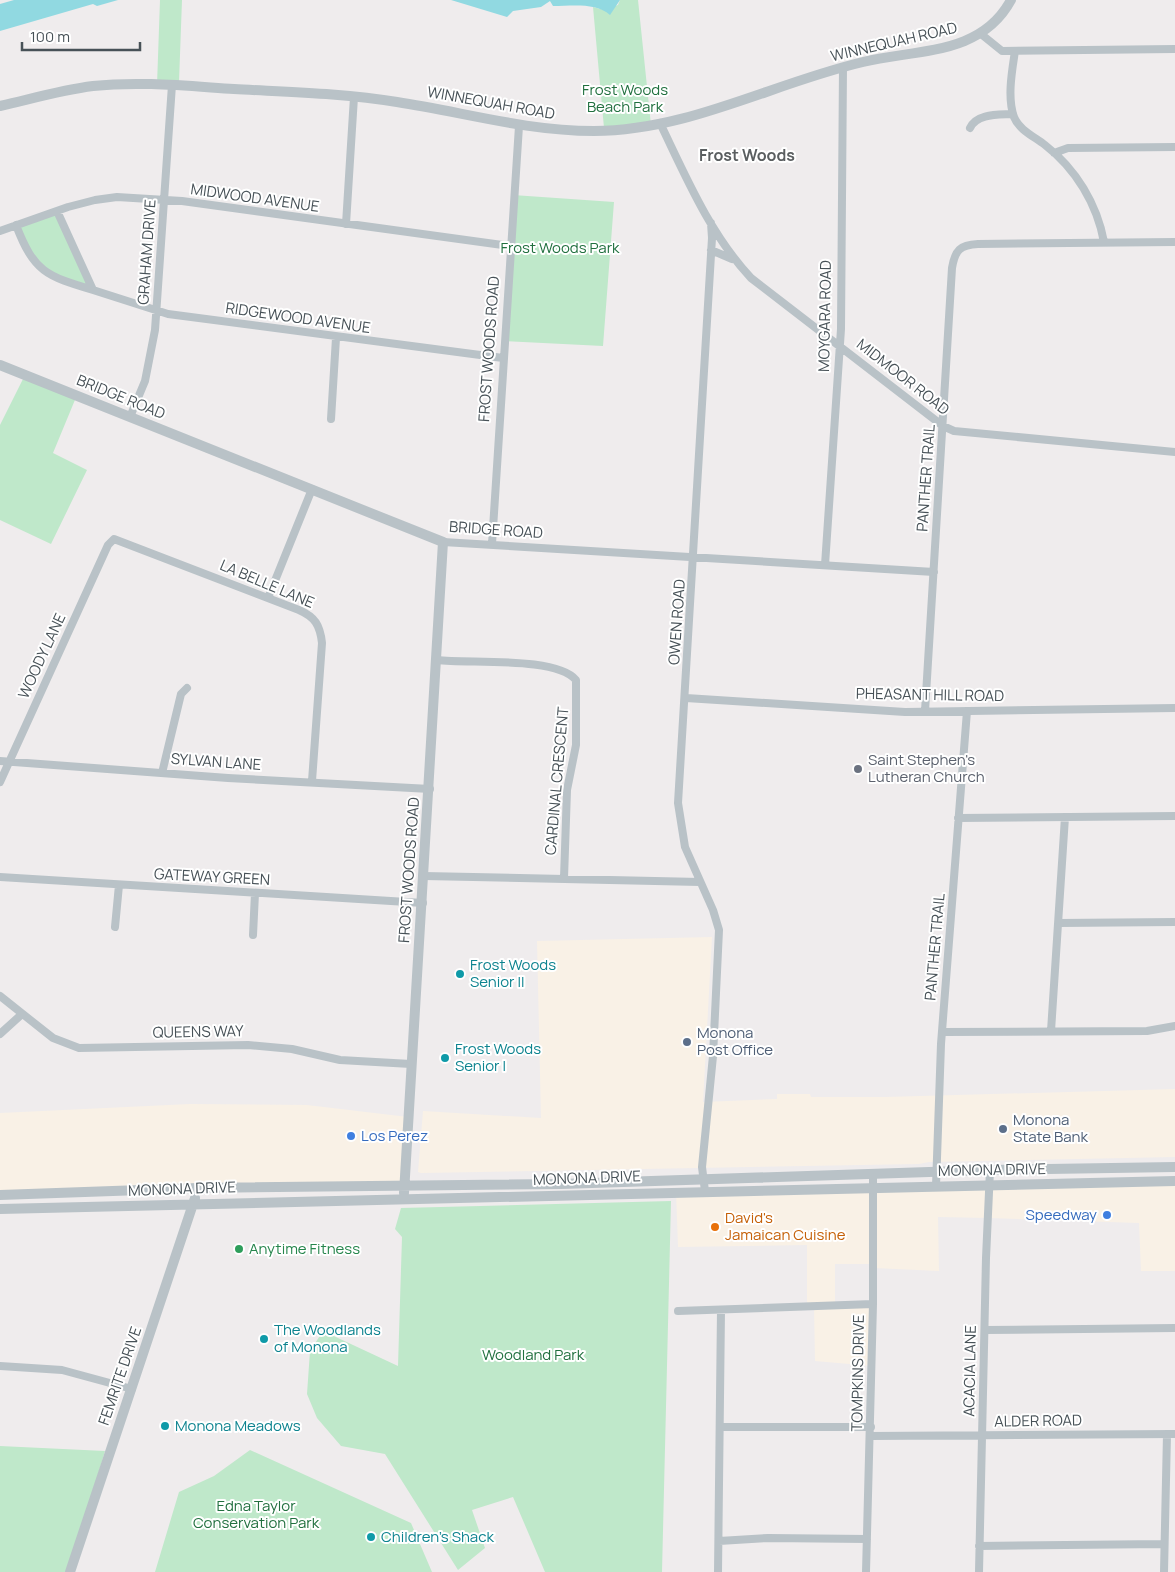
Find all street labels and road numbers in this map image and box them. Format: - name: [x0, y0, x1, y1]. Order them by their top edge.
- street label: WINNEQUAH ROAD: [828, 17, 959, 66]
- street label: WINNEQUAH ROAD: [426, 81, 557, 124]
- street label: MIDWOOD AVENUE: [189, 178, 321, 217]
- street label: GRAHAM DRIVE: [132, 199, 161, 305]
- street label: MOYGARA ROAD: [813, 260, 836, 372]
- street label: FROST WOODS ROAD: [473, 275, 504, 422]
- street label: RIDGEWOOD AVENUE: [224, 297, 372, 338]
- street label: MIDMOOR ROAD: [852, 334, 954, 420]
- street label: BRIDGE ROAD: [74, 369, 169, 424]
- street label: PANTHER TRAIL: [911, 423, 940, 532]
- street label: BRIDGE ROAD: [448, 516, 544, 543]
- street label: LA BELLE LANE: [217, 554, 318, 613]
- street label: OWEN ROAD: [663, 578, 690, 666]
- street label: WOODY LANE: [13, 610, 70, 702]
- street label: PHEASANT HILL ROAD: [856, 683, 1004, 706]
- street label: CARDINAL CRESCENT: [540, 706, 573, 856]
- street label: SYLVAN LANE: [170, 748, 262, 775]
- street label: FROST WOODS ROAD: [393, 796, 424, 943]
- street label: GATEWAY GREEN: [154, 863, 271, 890]
- street label: PANTHER TRAIL: [919, 892, 950, 1001]
- street label: QUEENS WAY: [152, 1020, 244, 1043]
- street label: MONONA DRIVE: [938, 1158, 1046, 1181]
- street label: MONONA DRIVE: [533, 1165, 641, 1190]
- street label: MONONA DRIVE: [128, 1176, 236, 1201]
- street label: TOMPKINS DRIVE: [846, 1314, 869, 1432]
- street label: FEMRITE DRIVE: [93, 1324, 146, 1428]
- street label: ACACIA LANE: [958, 1325, 981, 1417]
- street label: ALDER ROAD: [994, 1409, 1082, 1432]

